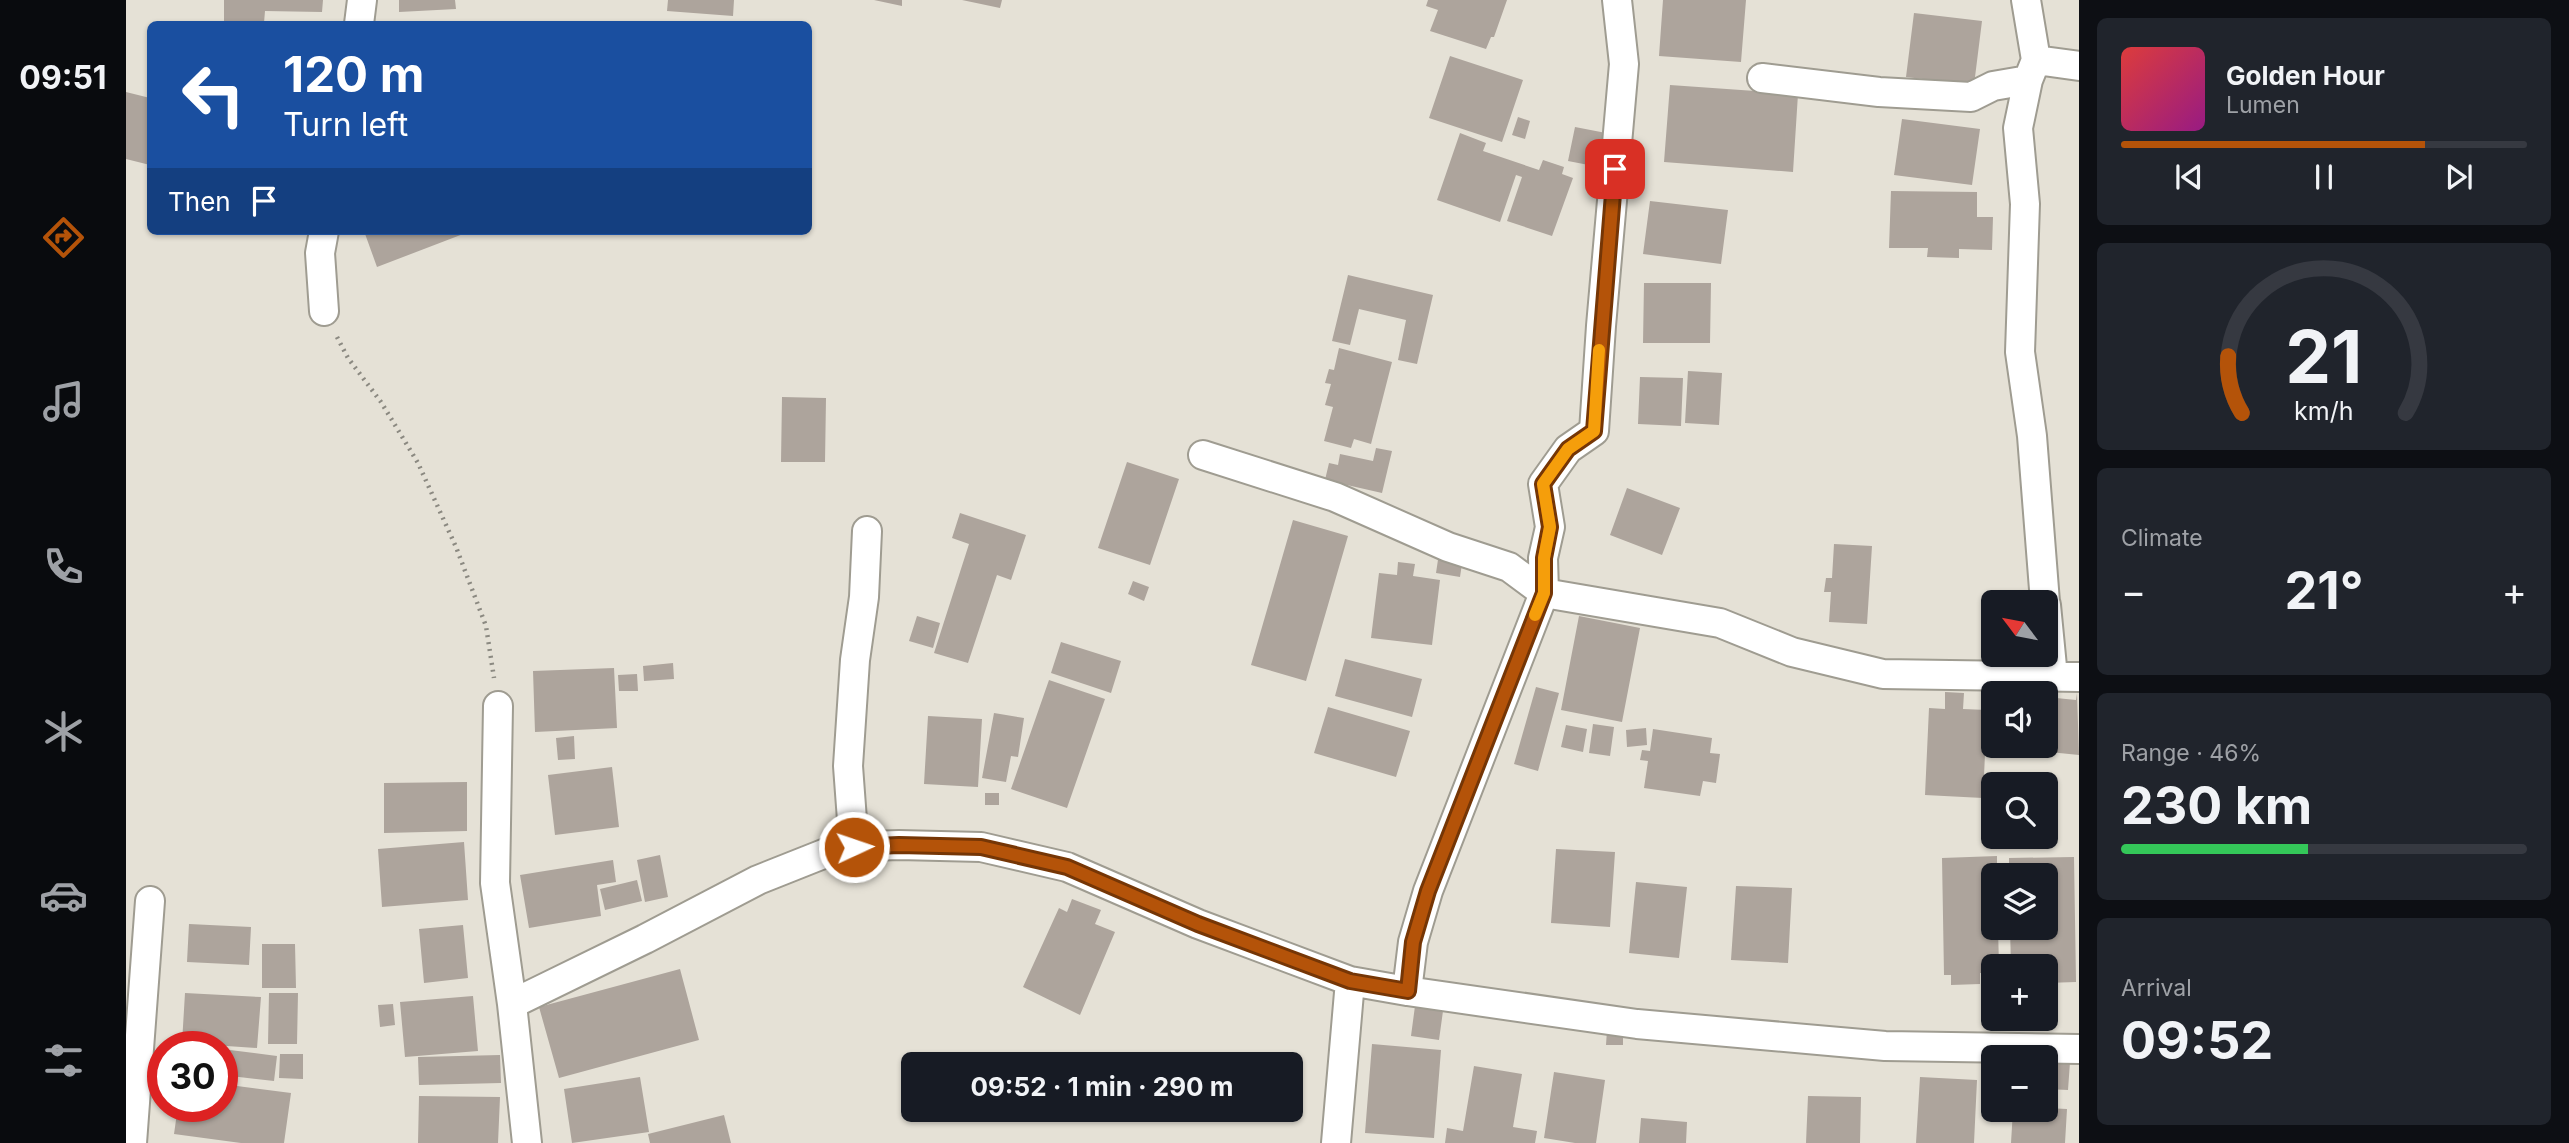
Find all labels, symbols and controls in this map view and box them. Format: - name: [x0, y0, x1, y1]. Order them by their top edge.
- text: 120 m: [283, 45, 424, 104]
- icon: left: [168, 49, 259, 140]
- text: 09:51: [19, 58, 107, 97]
- text: Golden Hour: [2226, 60, 2385, 91]
- text: Lumen: [2226, 91, 2300, 119]
- text: Turn left: [283, 105, 408, 144]
- pin: [1585, 139, 1645, 199]
- icon: arrive: [1596, 150, 1634, 188]
- icon: previous: [2170, 158, 2208, 196]
- icon: pause: [2305, 158, 2343, 196]
- icon: next: [2440, 158, 2478, 196]
- icon: arrive: [245, 182, 283, 220]
- text: Then: [168, 186, 231, 217]
- icon: directions: [39, 213, 88, 262]
- text: 21: [2285, 312, 2363, 401]
- icon: music: [39, 377, 88, 426]
- text: km/h: [2294, 395, 2354, 425]
- text: Climate: [2121, 524, 2203, 552]
- icon: phone: [39, 542, 88, 591]
- text: 21°: [2284, 559, 2364, 622]
- text: −: [2121, 568, 2146, 614]
- text: +: [2502, 568, 2527, 614]
- north arrow: [1981, 590, 2058, 667]
- map controls: [1981, 590, 2058, 1122]
- button: sound: [1981, 681, 2058, 758]
- icon: climate: [39, 707, 88, 756]
- text: Range · 46%: [2121, 739, 2261, 767]
- button: search: [1981, 772, 2058, 849]
- text: 230 km: [2121, 774, 2312, 837]
- position arrow: [817, 810, 891, 884]
- button: layers: [1981, 863, 2058, 940]
- icon: car: [39, 871, 88, 920]
- button: +: [1981, 954, 2058, 1031]
- text: Arrival: [2121, 974, 2192, 1002]
- text: 09:52: [2121, 1009, 2273, 1072]
- speed limit sign: 30: [147, 1031, 238, 1122]
- icon: filters: [39, 1036, 88, 1085]
- button: −: [1981, 1045, 2058, 1122]
- text: 09:52 · 1 min · 290 m: [970, 1071, 1234, 1102]

